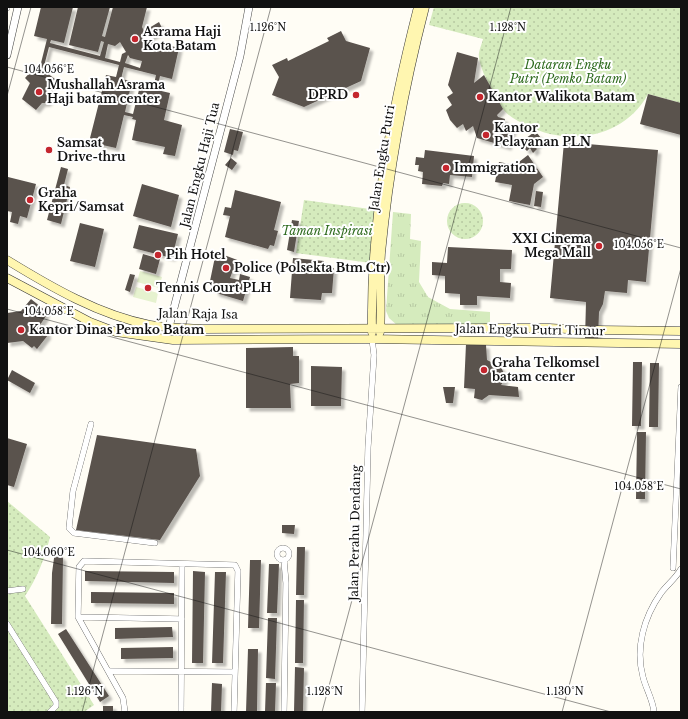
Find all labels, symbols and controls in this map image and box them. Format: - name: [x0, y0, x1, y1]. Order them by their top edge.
- text: 1.126°N: [250, 21, 286, 34]
- text: 1.128°N: [490, 21, 526, 34]
- place label: Asrama Haji Kota Batam: [142, 24, 222, 53]
- marker: Asrama Haji Kota Batam: [130, 34, 140, 44]
- park label: Dataran Engku Putri (Pemko Batam): [509, 57, 626, 86]
- text: 104.056°E: [24, 63, 74, 76]
- place label: Mushallah Asrama Haji batam center: [47, 77, 165, 106]
- marker: Mushallah Asrama Haji batam center: [34, 87, 44, 97]
- place label: DPRD: [308, 87, 348, 102]
- place label: Kantor Walikota Batam: [488, 89, 636, 104]
- marker: DPRD: [351, 90, 361, 100]
- marker: Kantor Walikota Batam: [475, 92, 485, 102]
- street label: Jalan Engku Haji Tua: [176, 100, 222, 231]
- street label: Jalan Engku Putri: [365, 104, 397, 214]
- place label: Kantor Pelayanan PLN: [494, 120, 592, 149]
- marker: Kantor Pelayanan PLN: [481, 130, 491, 140]
- place label: Samsat Drive-thru: [57, 135, 126, 164]
- marker: Samsat Drive-thru: [44, 145, 54, 155]
- place label: Immigration: [454, 160, 536, 175]
- marker: Immigration: [441, 163, 451, 173]
- place label: Graha Kepri/Samsat: [38, 185, 125, 214]
- marker: Graha Kepri/Samsat: [25, 195, 35, 205]
- park label: Taman Inspirasi: [281, 223, 374, 238]
- place label: XXI Cinema Mega Mall: [511, 231, 592, 260]
- text: 104.056°E: [614, 238, 664, 251]
- marker: XXI Cinema Mega Mall: [594, 241, 604, 251]
- place label: Pih Hotel: [166, 247, 226, 262]
- marker: Pih Hotel: [153, 250, 163, 260]
- place label: Police (Polsekta Btm.Ctr): [234, 260, 390, 275]
- marker: Police (Polsekta Btm.Ctr): [221, 263, 231, 273]
- place label: Tennis Court PLH: [156, 280, 272, 295]
- marker: Tennis Court PLH: [143, 283, 153, 293]
- text: 104.058°E: [24, 305, 74, 318]
- street label: Jalan Raja Isa: [156, 305, 238, 322]
- street label: Jalan Engku Putri Timur: [453, 321, 605, 338]
- place label: Kantor Dinas Pemko Batam: [29, 322, 205, 337]
- marker: Kantor Dinas Pemko Batam: [16, 325, 26, 335]
- place label: Graha Telkomsel batam center: [491, 355, 600, 384]
- marker: Graha Telkomsel batam center: [479, 365, 489, 375]
- street label: Jalan Perahu Dendang: [346, 464, 363, 603]
- text: 104.058°E: [614, 480, 664, 493]
- text: 104.060°E: [23, 546, 75, 559]
- text: 1.126°N: [67, 685, 103, 698]
- text: 1.128°N: [307, 685, 343, 698]
- text: 1.130°N: [546, 685, 584, 698]

